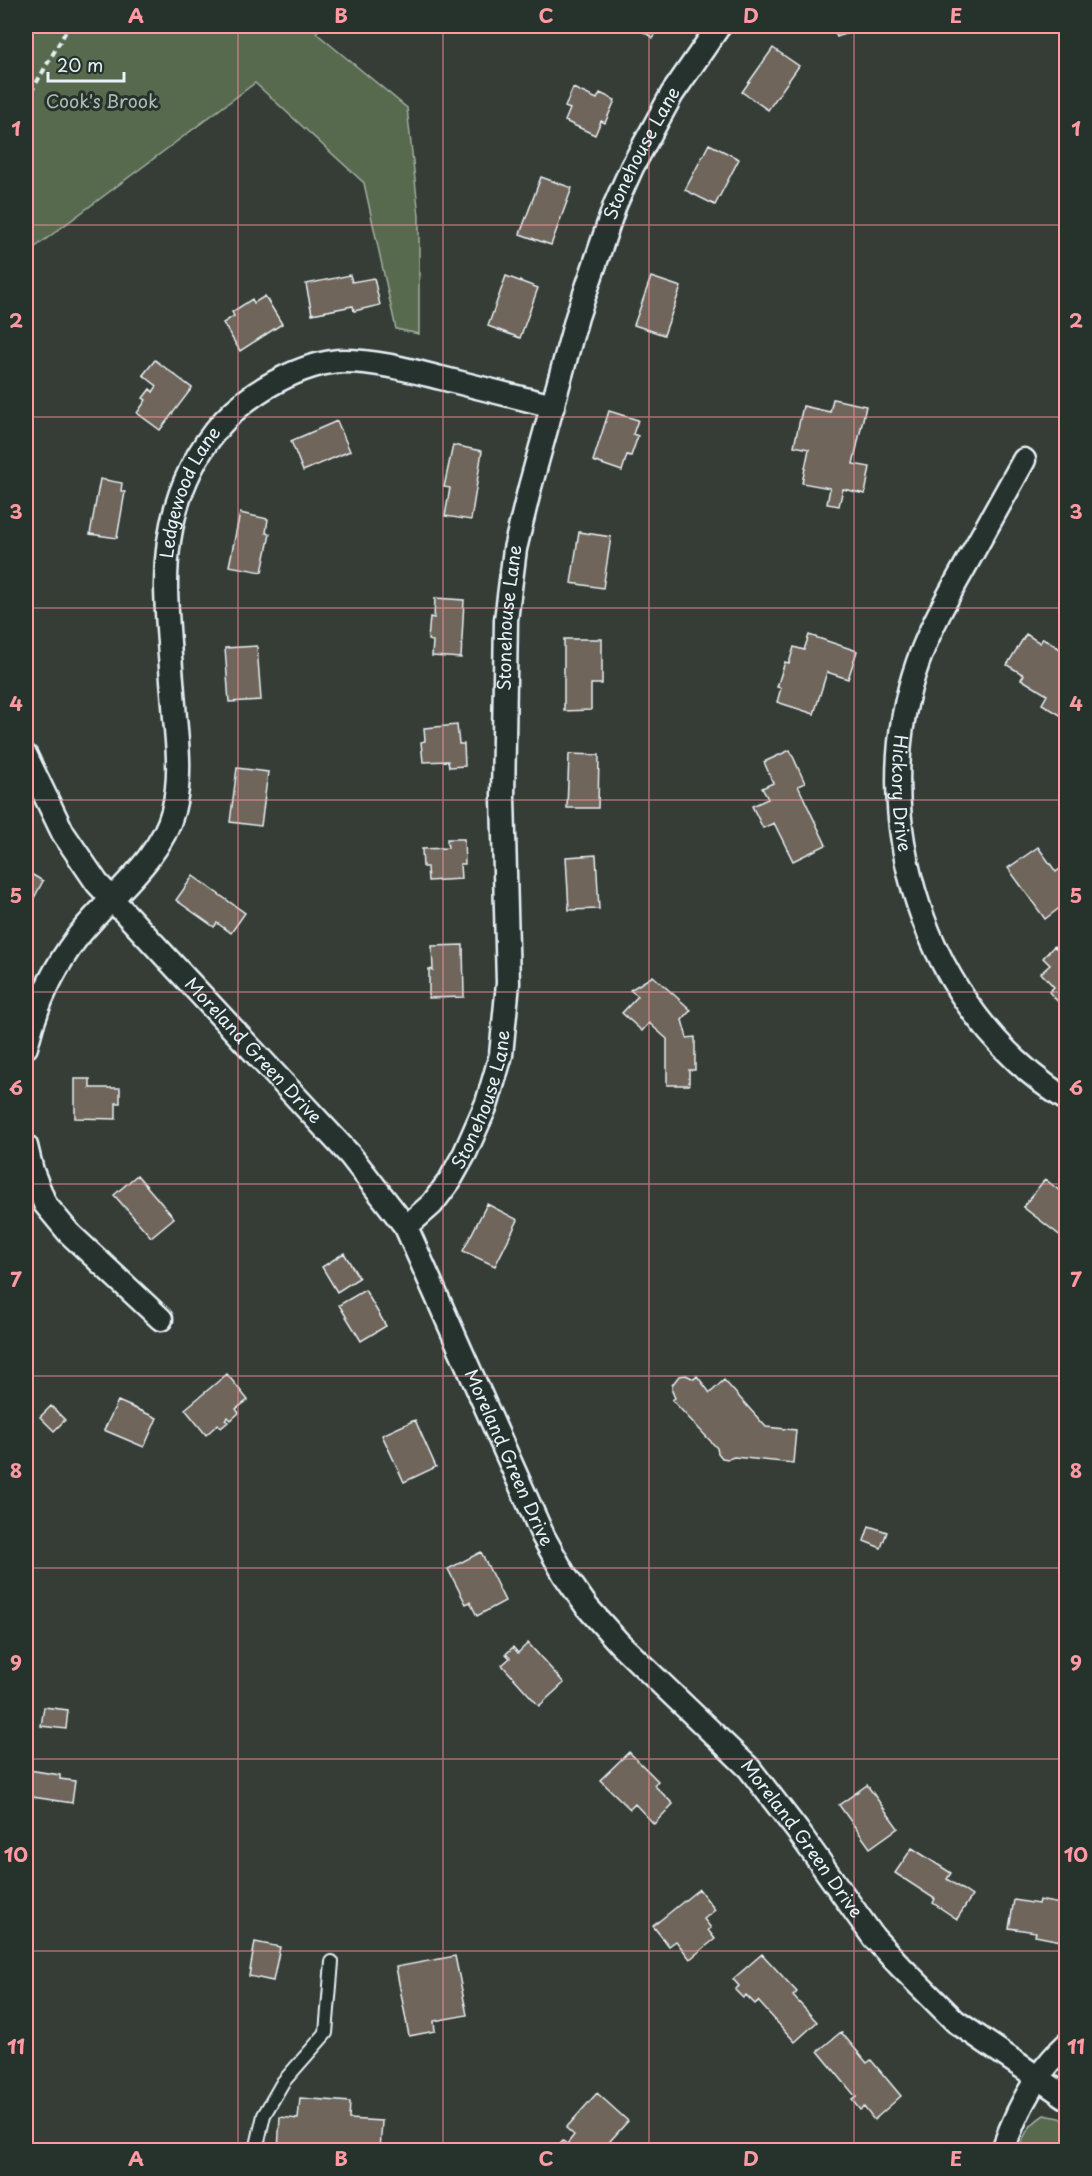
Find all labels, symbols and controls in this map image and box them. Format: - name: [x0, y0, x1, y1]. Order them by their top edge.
- text: A: [128, 0, 144, 30]
- text: B: [334, 0, 348, 30]
- text: C: [538, 0, 554, 30]
- text: D: [743, 0, 759, 30]
- text: E: [950, 0, 962, 30]
- scale bar: [48, 45, 124, 83]
- text: 20 m: [57, 51, 103, 78]
- street label: Stonehouse Lane: [596, 80, 686, 223]
- park label: Cook's Brook: [46, 87, 158, 114]
- text: 1: [11, 113, 21, 143]
- text: 1: [1071, 113, 1081, 143]
- text: 2: [9, 305, 23, 335]
- text: 2: [1069, 305, 1083, 335]
- street label: Ledgewood Lane: [152, 420, 226, 559]
- text: 3: [9, 496, 23, 526]
- text: 3: [1069, 496, 1083, 526]
- street label: Stonehouse Lane: [490, 543, 527, 691]
- text: 4: [9, 688, 23, 718]
- text: 4: [1069, 688, 1083, 718]
- street label: Hickory Drive: [886, 734, 919, 854]
- text: 5: [10, 880, 22, 910]
- text: 5: [1070, 880, 1082, 910]
- street label: Moreland Green Drive: [179, 970, 329, 1129]
- street label: Stonehouse Lane: [444, 1029, 515, 1174]
- text: 6: [9, 1072, 23, 1102]
- text: 6: [1069, 1072, 1083, 1102]
- text: 7: [10, 1264, 22, 1294]
- text: 7: [1070, 1264, 1082, 1294]
- street label: Moreland Green Drive: [459, 1364, 561, 1551]
- text: 8: [10, 1455, 22, 1485]
- text: 8: [1070, 1455, 1082, 1485]
- text: 9: [10, 1647, 22, 1677]
- text: 9: [1070, 1647, 1082, 1677]
- street label: Moreland Green Drive: [735, 1753, 871, 1923]
- text: 10: [4, 1839, 28, 1869]
- text: 10: [1064, 1839, 1088, 1869]
- text: 11: [7, 2031, 25, 2061]
- text: 11: [1067, 2031, 1085, 2061]
- text: A: [128, 2143, 144, 2173]
- text: B: [334, 2143, 348, 2173]
- text: C: [538, 2143, 554, 2173]
- text: D: [743, 2143, 759, 2173]
- text: E: [950, 2143, 962, 2173]

